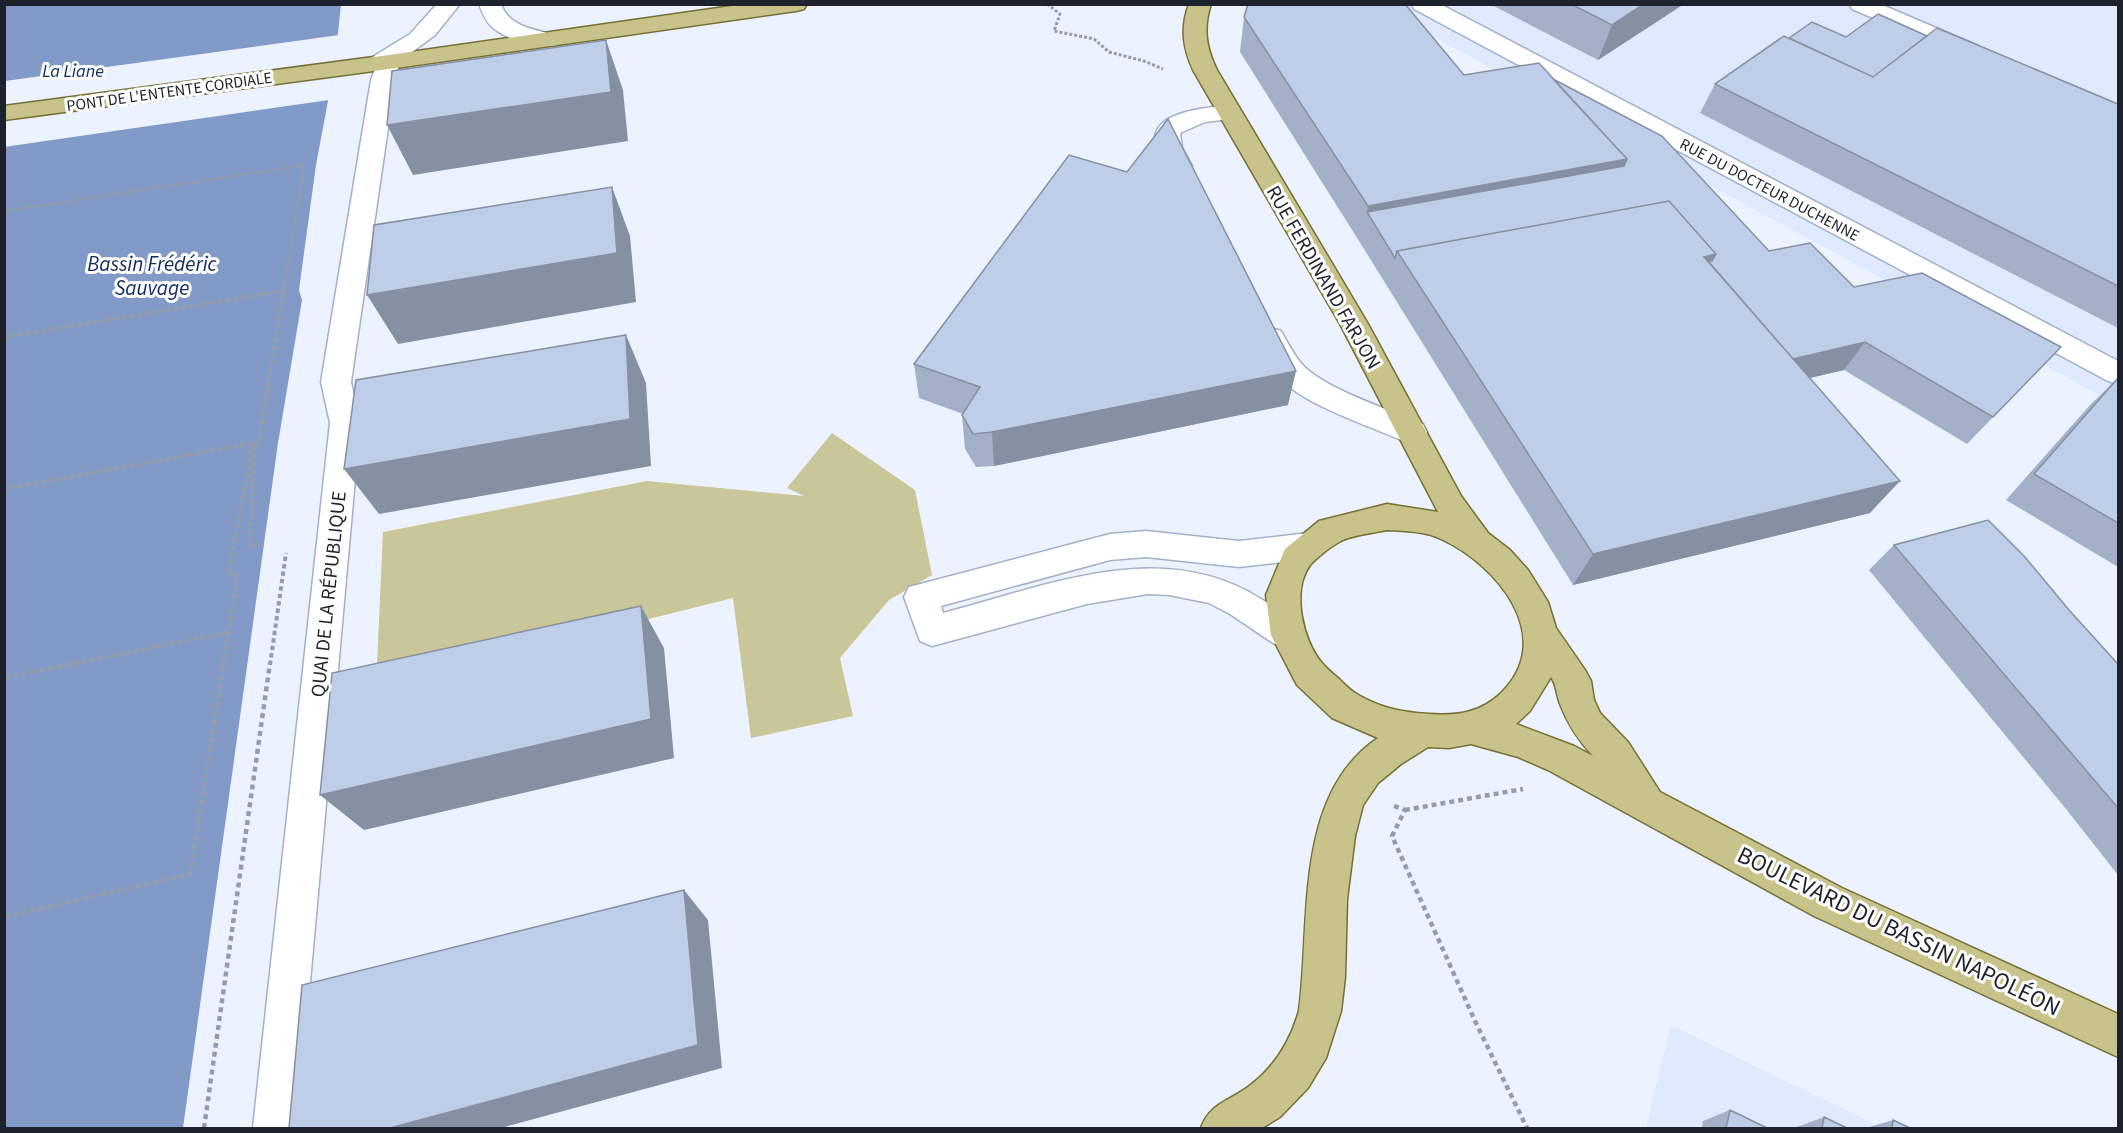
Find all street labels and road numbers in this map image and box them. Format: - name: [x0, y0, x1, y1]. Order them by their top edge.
- street label: PONT DE L'ENTENTE CORDIALE: [65, 67, 273, 117]
- street label: RUE DU DOCTEUR DUCHENNE: [1676, 133, 1863, 247]
- street label: RUE FERDINAND FARJON: [1259, 180, 1387, 375]
- street label: QUAI DE LA RÉPUBLIQUE: [304, 490, 354, 699]
- street label: BOULEVARD DU BASSIN NAPOLÉON: [1731, 838, 2066, 1025]

